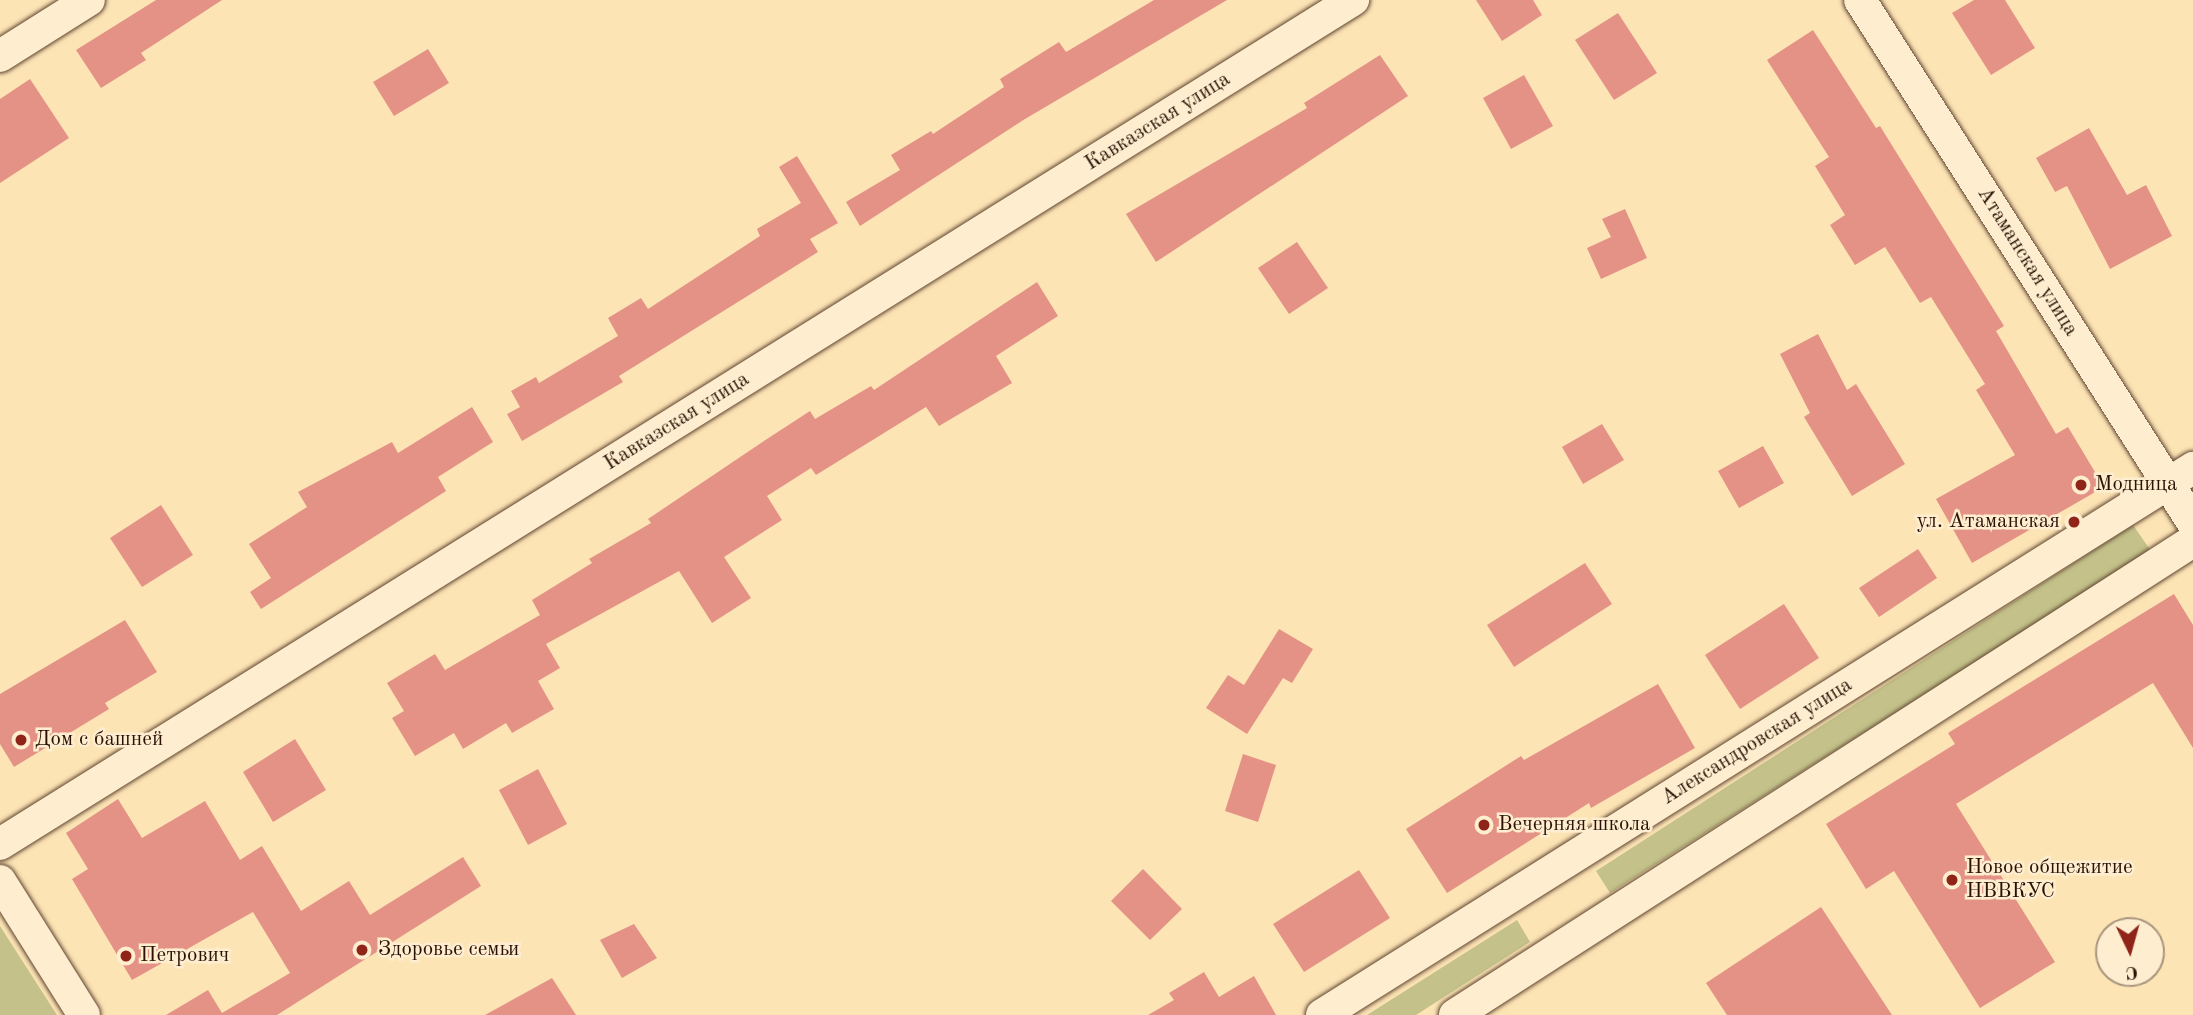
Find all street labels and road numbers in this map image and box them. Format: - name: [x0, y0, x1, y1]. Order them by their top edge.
- street label: Кавказская улица: [1081, 67, 1235, 177]
- street label: Атаманская улица: [1971, 183, 2083, 341]
- street label: Кавказская улица: [600, 367, 754, 477]
- street label: Александровская улица: [1657, 673, 1857, 811]

